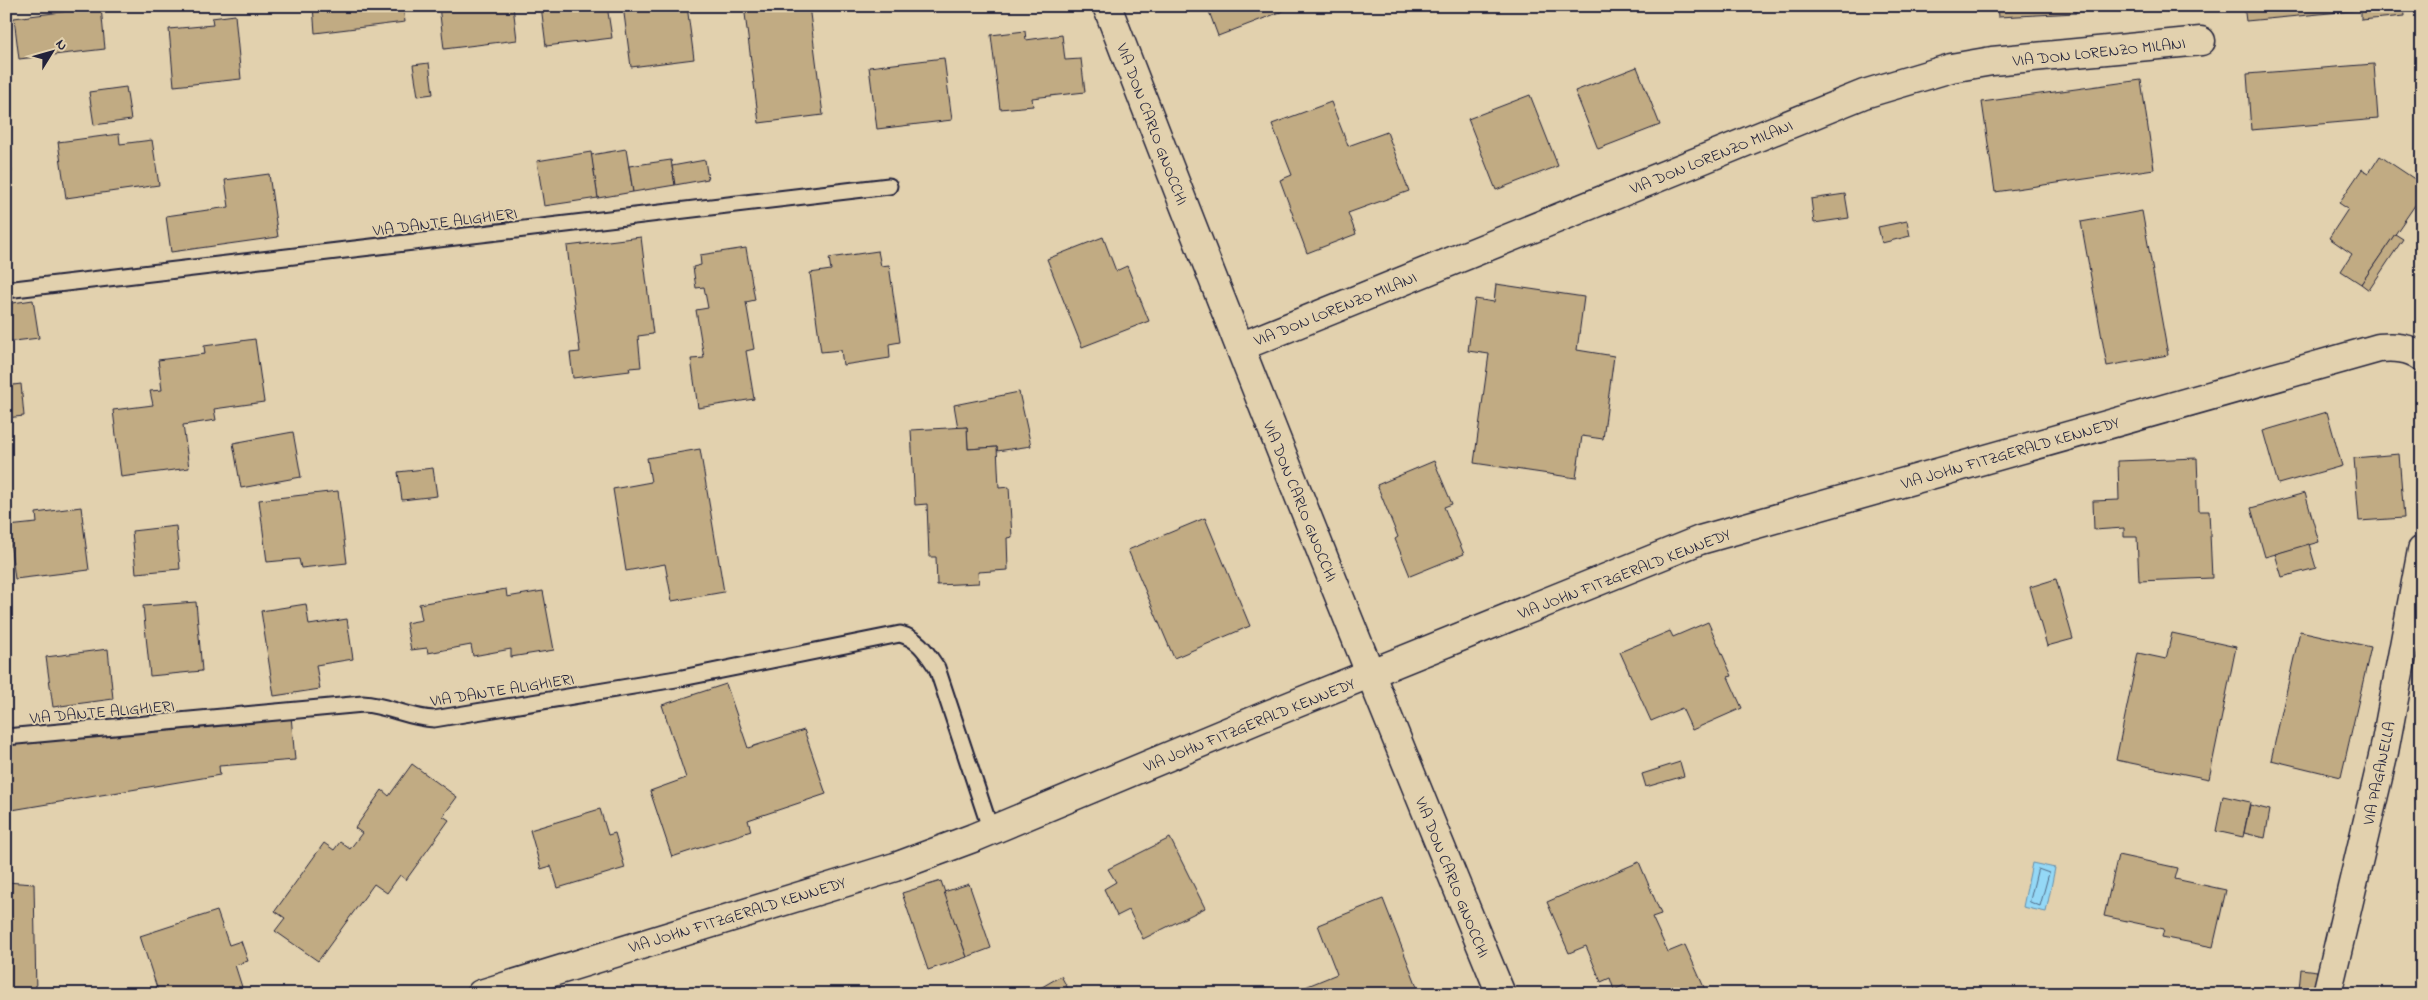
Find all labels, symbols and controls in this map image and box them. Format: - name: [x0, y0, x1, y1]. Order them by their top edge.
- north arrow: [28, 28, 78, 78]
- street label: VIA DON LORENZO MILANI: [2011, 32, 2187, 74]
- text: N: [50, 35, 72, 55]
- street label: VIA DON CARLO GNOCCHI: [1109, 39, 1193, 209]
- street label: VIA DON LORENZO MILANI: [1626, 114, 1797, 202]
- street label: VIA DANTE ALIGHIERI: [371, 202, 519, 244]
- street label: VIA DON LORENZO MILANI: [1250, 266, 1421, 354]
- street label: VIA JOHN FITZGERALD KENNEDY: [1898, 411, 2123, 497]
- street label: VIA DON CARLO GNOCCHI: [1256, 417, 1342, 586]
- street label: VIA JOHN FITZGERALD KENNEDY: [1514, 523, 1735, 627]
- street label: VIA DANTE ALIGHIERI: [428, 668, 576, 714]
- street label: VIA JOHN FITZGERALD KENNEDY: [1139, 672, 1360, 780]
- street label: VIA DANTE ALIGHIERI: [28, 695, 176, 731]
- street label: VIA PAGANELLA: [2357, 719, 2403, 828]
- street label: VIA DON CARLO GNOCCHI: [1408, 793, 1494, 962]
- street label: VIA JOHN FITZGERALD KENNEDY: [625, 871, 850, 961]

